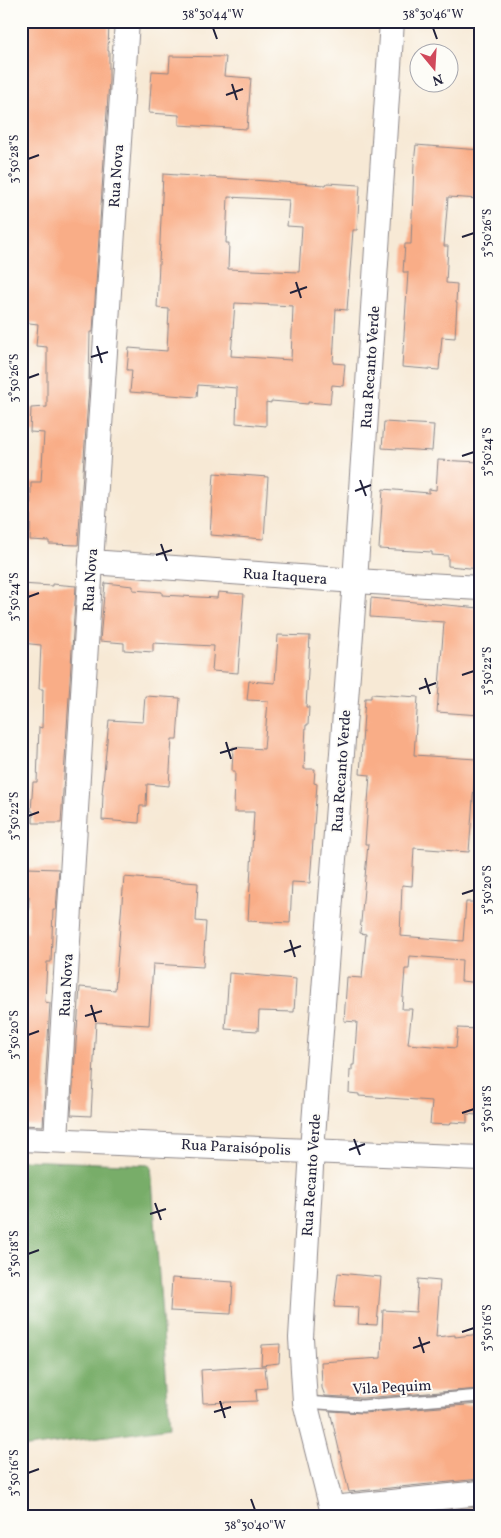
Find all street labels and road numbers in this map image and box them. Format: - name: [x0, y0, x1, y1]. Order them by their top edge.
- street label: Rua Nova: [105, 144, 130, 209]
- street label: Rua Recanto Verde: [357, 305, 386, 429]
- street label: Rua Nova: [79, 548, 104, 613]
- street label: Rua Itaquera: [242, 564, 328, 591]
- street label: Rua Recanto Verde: [328, 709, 357, 833]
- street label: Rua Nova: [55, 953, 80, 1017]
- street label: Rua Recanto Verde: [298, 1113, 327, 1237]
- street label: Rua Paraisópolis: [180, 1135, 291, 1162]
- street label: Vila Pequim: [352, 1376, 432, 1401]

